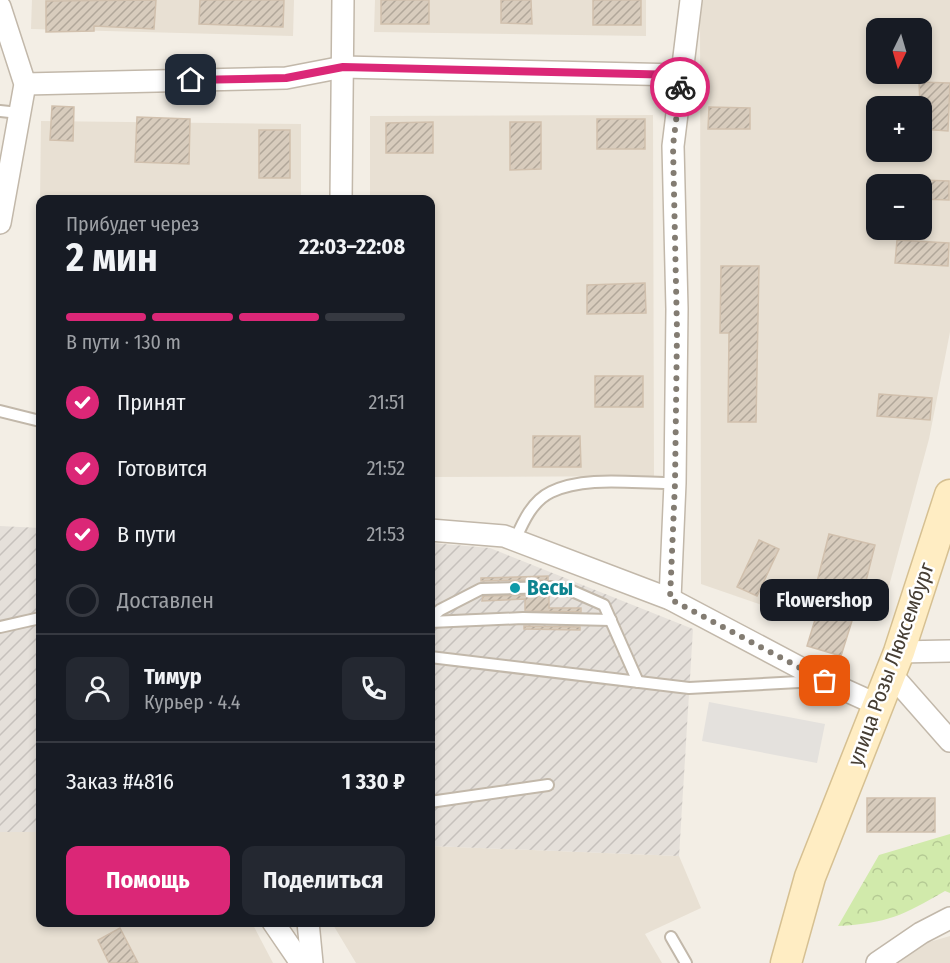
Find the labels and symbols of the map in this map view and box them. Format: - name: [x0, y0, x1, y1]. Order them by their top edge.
- north arrow: [866, 18, 932, 84]
- pin: [165, 54, 216, 105]
- courier: [650, 57, 710, 117]
- street label: улица Розы Люксембург: [842, 558, 940, 769]
- place label: Весы: [527, 575, 573, 601]
- callout: Flowershop: [760, 579, 890, 621]
- marker: Весы: [508, 581, 522, 595]
- pin: [799, 655, 850, 706]

